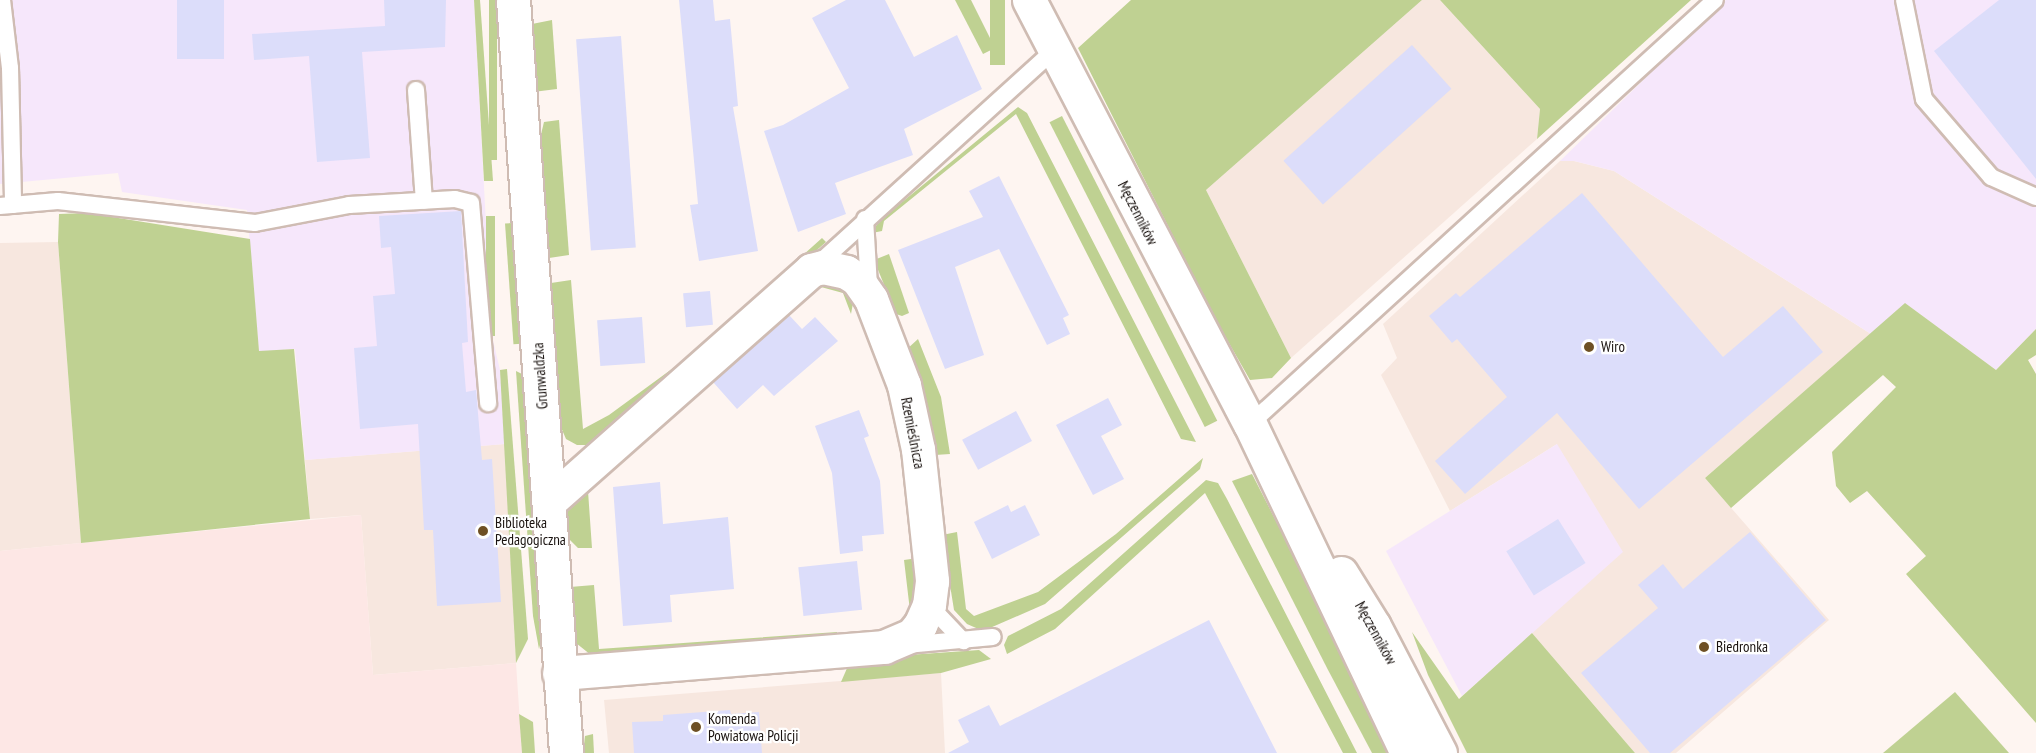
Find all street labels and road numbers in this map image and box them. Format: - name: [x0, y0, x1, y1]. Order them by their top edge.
- street label: Męczenników: [1114, 178, 1162, 248]
- street label: Grunwaldzka: [529, 342, 551, 410]
- street label: Rzemieślnicza: [897, 396, 929, 470]
- street label: Męczenników: [1351, 598, 1401, 668]

